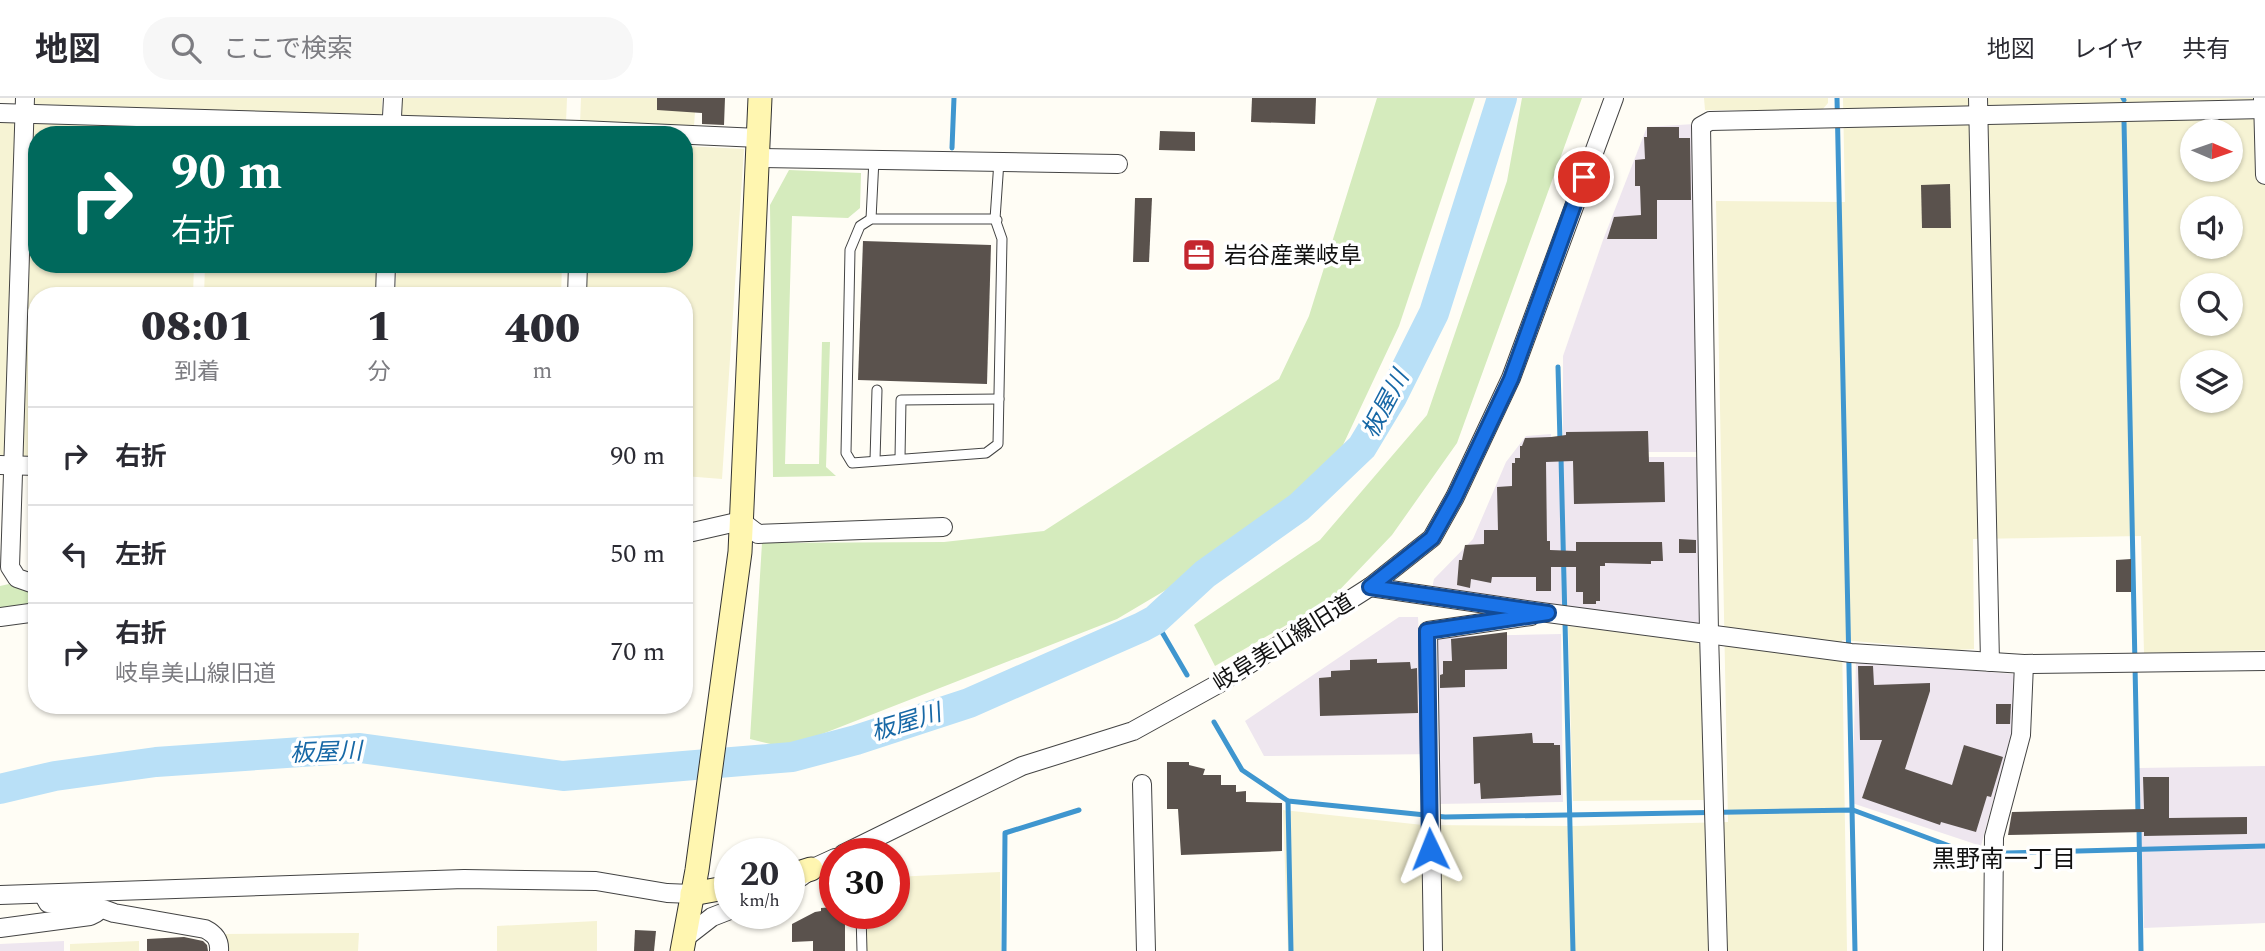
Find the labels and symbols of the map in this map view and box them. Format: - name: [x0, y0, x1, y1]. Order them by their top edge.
- north arrow: [2180, 119, 2244, 182]
- pin: [1554, 147, 1614, 207]
- office icon: 岩谷産業岐阜: [1180, 236, 1218, 274]
- place label: 岩谷産業岐阜: [1224, 239, 1362, 274]
- water label: 板屋川: [1353, 362, 1420, 445]
- street label: 岐阜美山線旧道: [1206, 586, 1361, 701]
- water label: 板屋川: [867, 694, 949, 751]
- water label: 板屋川: [289, 734, 366, 772]
- position arrow: [1393, 812, 1467, 886]
- speed limit sign: 30: [819, 838, 910, 929]
- district label: 黒野南一丁目: [1932, 842, 2076, 878]

